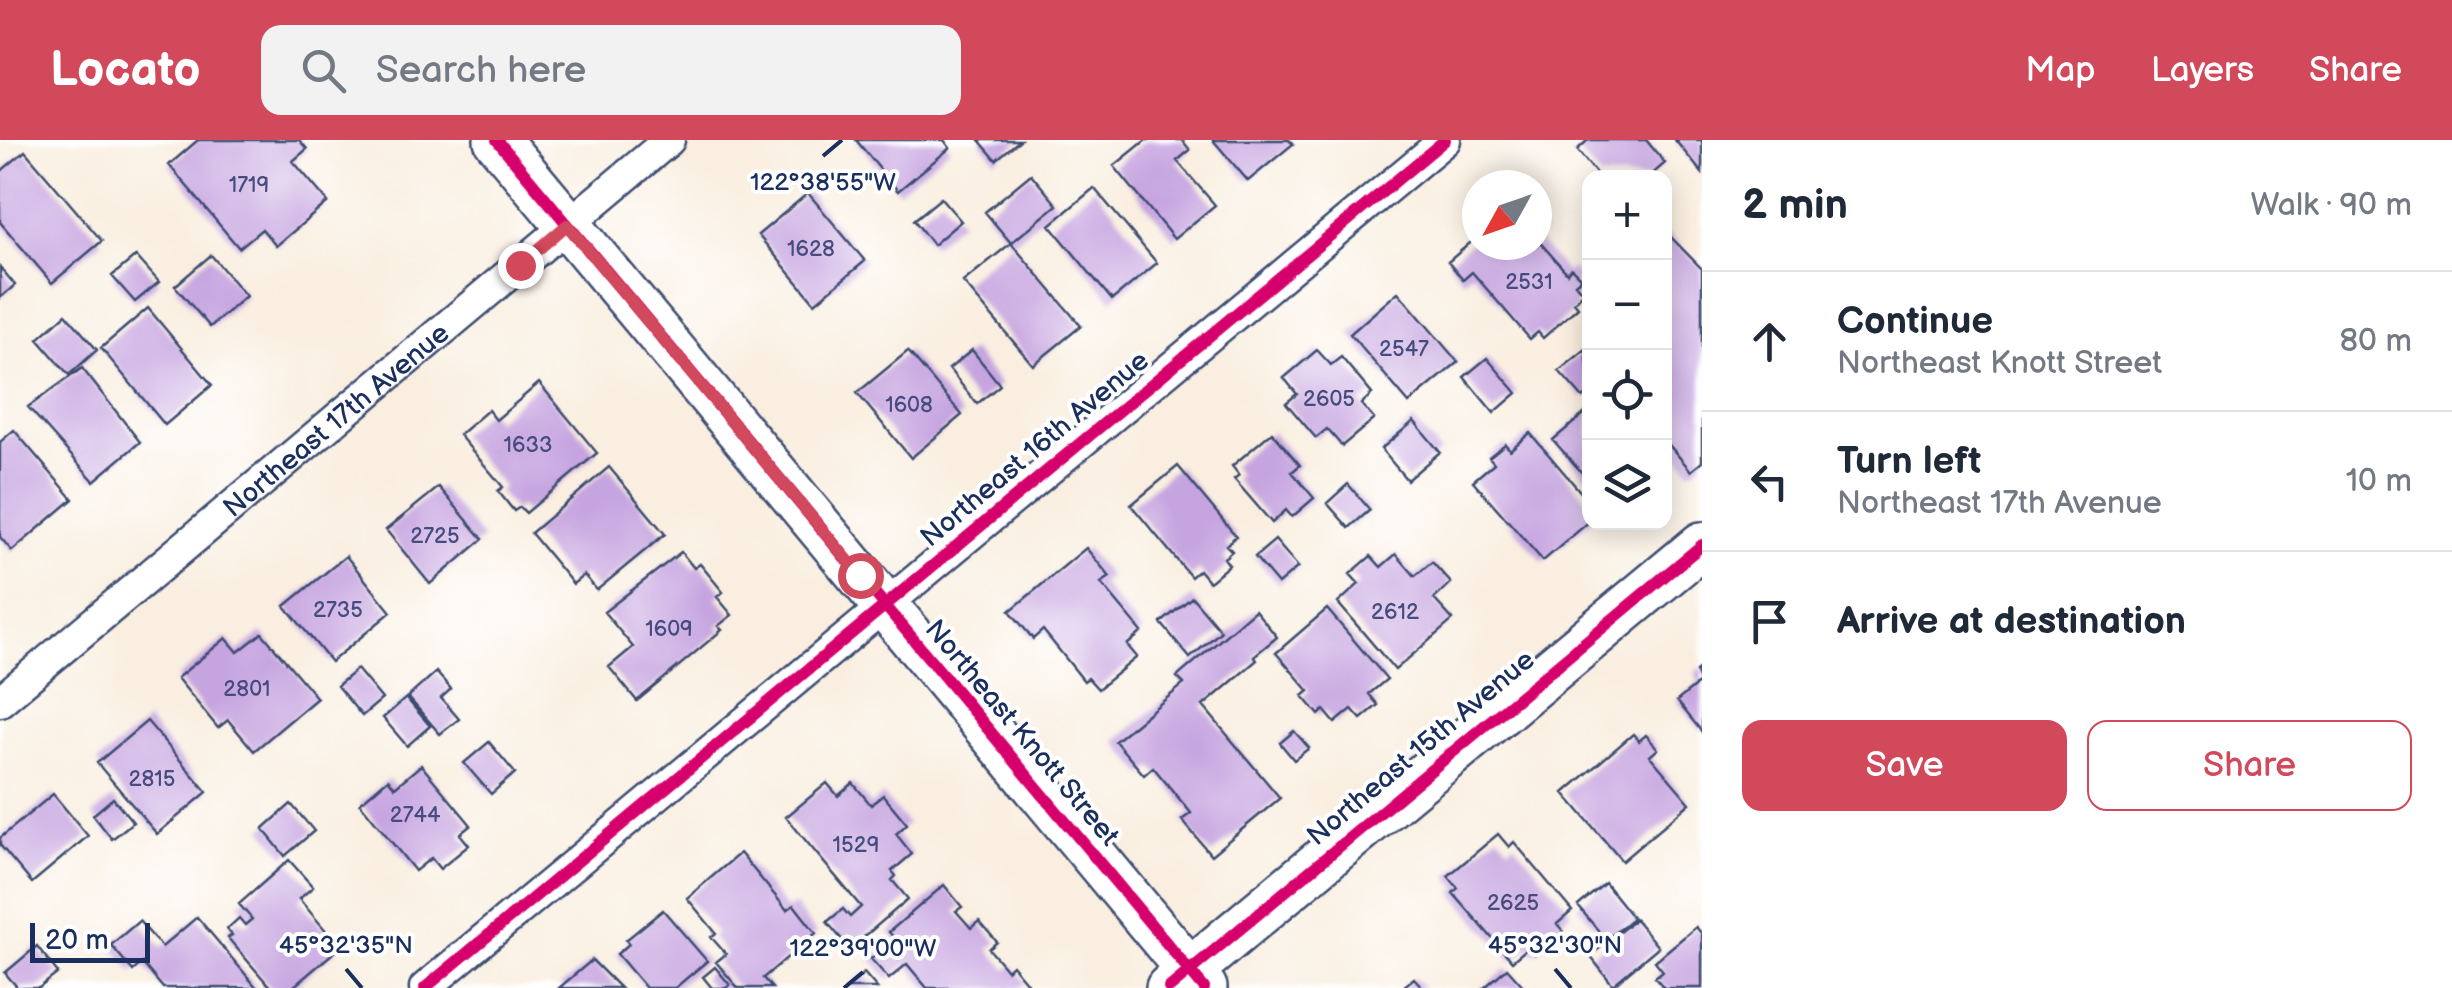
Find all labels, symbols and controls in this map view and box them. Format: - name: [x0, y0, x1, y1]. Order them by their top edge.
- search box: [261, 25, 961, 115]
- text: Locato: [50, 42, 201, 99]
- icon: search: [296, 43, 351, 98]
- text: Search here: [376, 48, 586, 93]
- text: Map: [2025, 49, 2096, 92]
- text: Layers: [2151, 49, 2254, 92]
- text: Share: [2309, 49, 2402, 92]
- text: 122°38'55"W: [750, 167, 896, 198]
- north arrow: [1462, 170, 1552, 260]
- map controls: [1582, 170, 1672, 530]
- button: +: [1582, 170, 1672, 260]
- house number: 1719: [229, 172, 269, 199]
- text: 2 min: [1742, 180, 1848, 231]
- text: Walk · 90 m: [2250, 186, 2412, 225]
- house number: 1628: [787, 236, 835, 263]
- route end: [498, 243, 544, 289]
- button: −: [1582, 260, 1672, 350]
- house number: 2531: [1505, 269, 1553, 296]
- text: Continue: [1837, 299, 1993, 344]
- icon: ahead: [1742, 314, 1797, 369]
- street label: Northeast 17th Avenue: [217, 317, 456, 525]
- text: 80 m: [2339, 322, 2412, 361]
- house number: 2547: [1379, 336, 1429, 363]
- street label: Northeast 16th Avenue: [914, 344, 1156, 554]
- text: Northeast Knott Street: [1837, 344, 2162, 383]
- button: locate: [1582, 350, 1672, 440]
- house number: 2605: [1303, 386, 1355, 413]
- house number: 1608: [885, 392, 933, 419]
- house number: 1633: [503, 432, 553, 459]
- text: Turn left: [1837, 439, 1981, 484]
- button: layers: [1582, 440, 1672, 530]
- icon: left: [1742, 454, 1797, 509]
- text: 10 m: [2346, 462, 2412, 501]
- text: Northeast 17th Avenue: [1837, 484, 2162, 523]
- house number: 2725: [410, 523, 460, 550]
- route start: [838, 553, 884, 599]
- icon: arrive: [1742, 594, 1797, 649]
- house number: 2735: [313, 597, 363, 624]
- house number: 2612: [1371, 599, 1419, 626]
- text: Arrive at destination: [1837, 599, 2186, 644]
- street label: Northeast Knott Street: [918, 613, 1126, 853]
- house number: 1609: [645, 616, 693, 643]
- street label: Northeast 15th Avenue: [1301, 643, 1541, 853]
- house number: 2801: [223, 676, 271, 703]
- button: Save: [1742, 720, 2067, 811]
- button: Share: [2087, 720, 2412, 811]
- house number: 2815: [129, 766, 175, 793]
- house number: 2744: [390, 802, 441, 829]
- house number: 1529: [833, 832, 879, 859]
- house number: 2625: [1487, 890, 1539, 917]
- scale bar: [30, 918, 150, 962]
- text: 20 m: [45, 924, 109, 957]
- text: 45°32'35"N: [279, 930, 413, 961]
- text: 45°32'30"N: [1488, 930, 1622, 961]
- text: 122°39'00"W: [790, 933, 937, 964]

